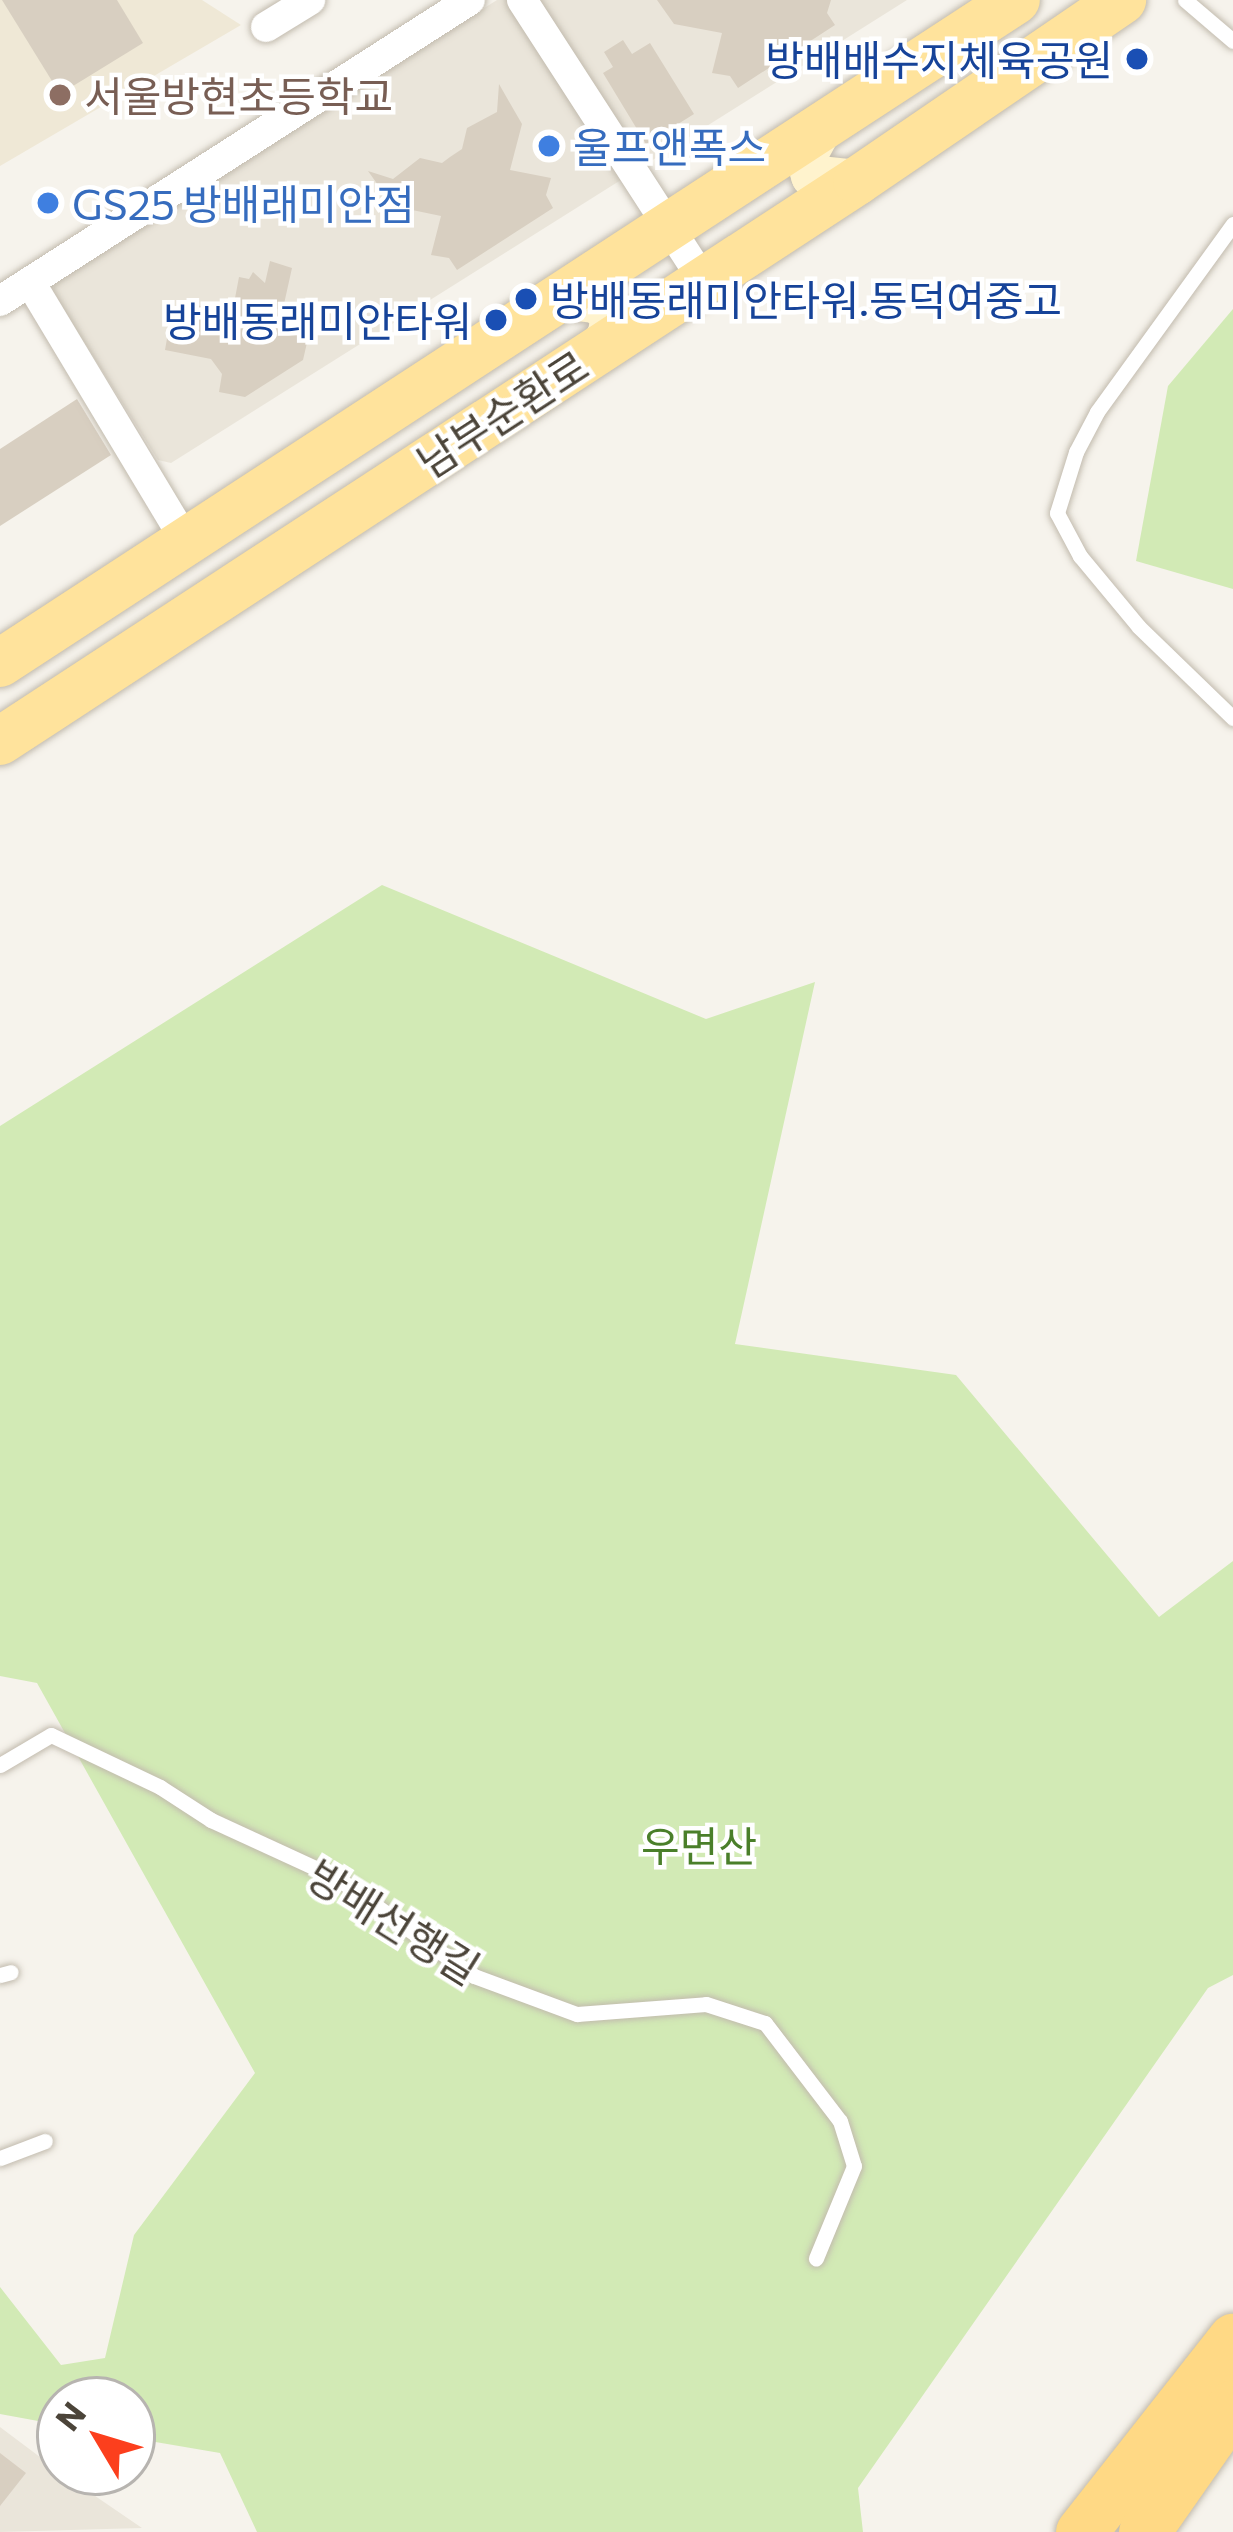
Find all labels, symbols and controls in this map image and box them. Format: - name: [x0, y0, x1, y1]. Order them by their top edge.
- place label: 방배배수지체육공원: [765, 34, 1113, 84]
- marker: 방배배수지체육공원: [1124, 46, 1150, 72]
- place label: 서울방현초등학교: [84, 70, 393, 120]
- marker: 서울방현초등학교: [47, 82, 73, 108]
- place label: 울프앤폭스: [573, 121, 766, 171]
- marker: 울프앤폭스: [536, 133, 562, 159]
- place label: GS25 방배래미안점: [72, 178, 415, 228]
- marker: GS25 방배래미안점: [35, 190, 61, 216]
- place label: 방배동래미안타워.동덕여중고: [550, 274, 1062, 324]
- marker: 방배동래미안타워.동덕여중고: [513, 286, 539, 312]
- place label: 방배동래미안타워: [163, 295, 472, 345]
- marker: 방배동래미안타워: [483, 307, 509, 333]
- street label: 남부순환로: [407, 339, 597, 487]
- park label: 우면산: [641, 1820, 757, 1870]
- street label: 방배선행길: [299, 1848, 489, 1994]
- north arrow: [36, 2376, 156, 2496]
- text: N: [46, 2393, 93, 2438]

